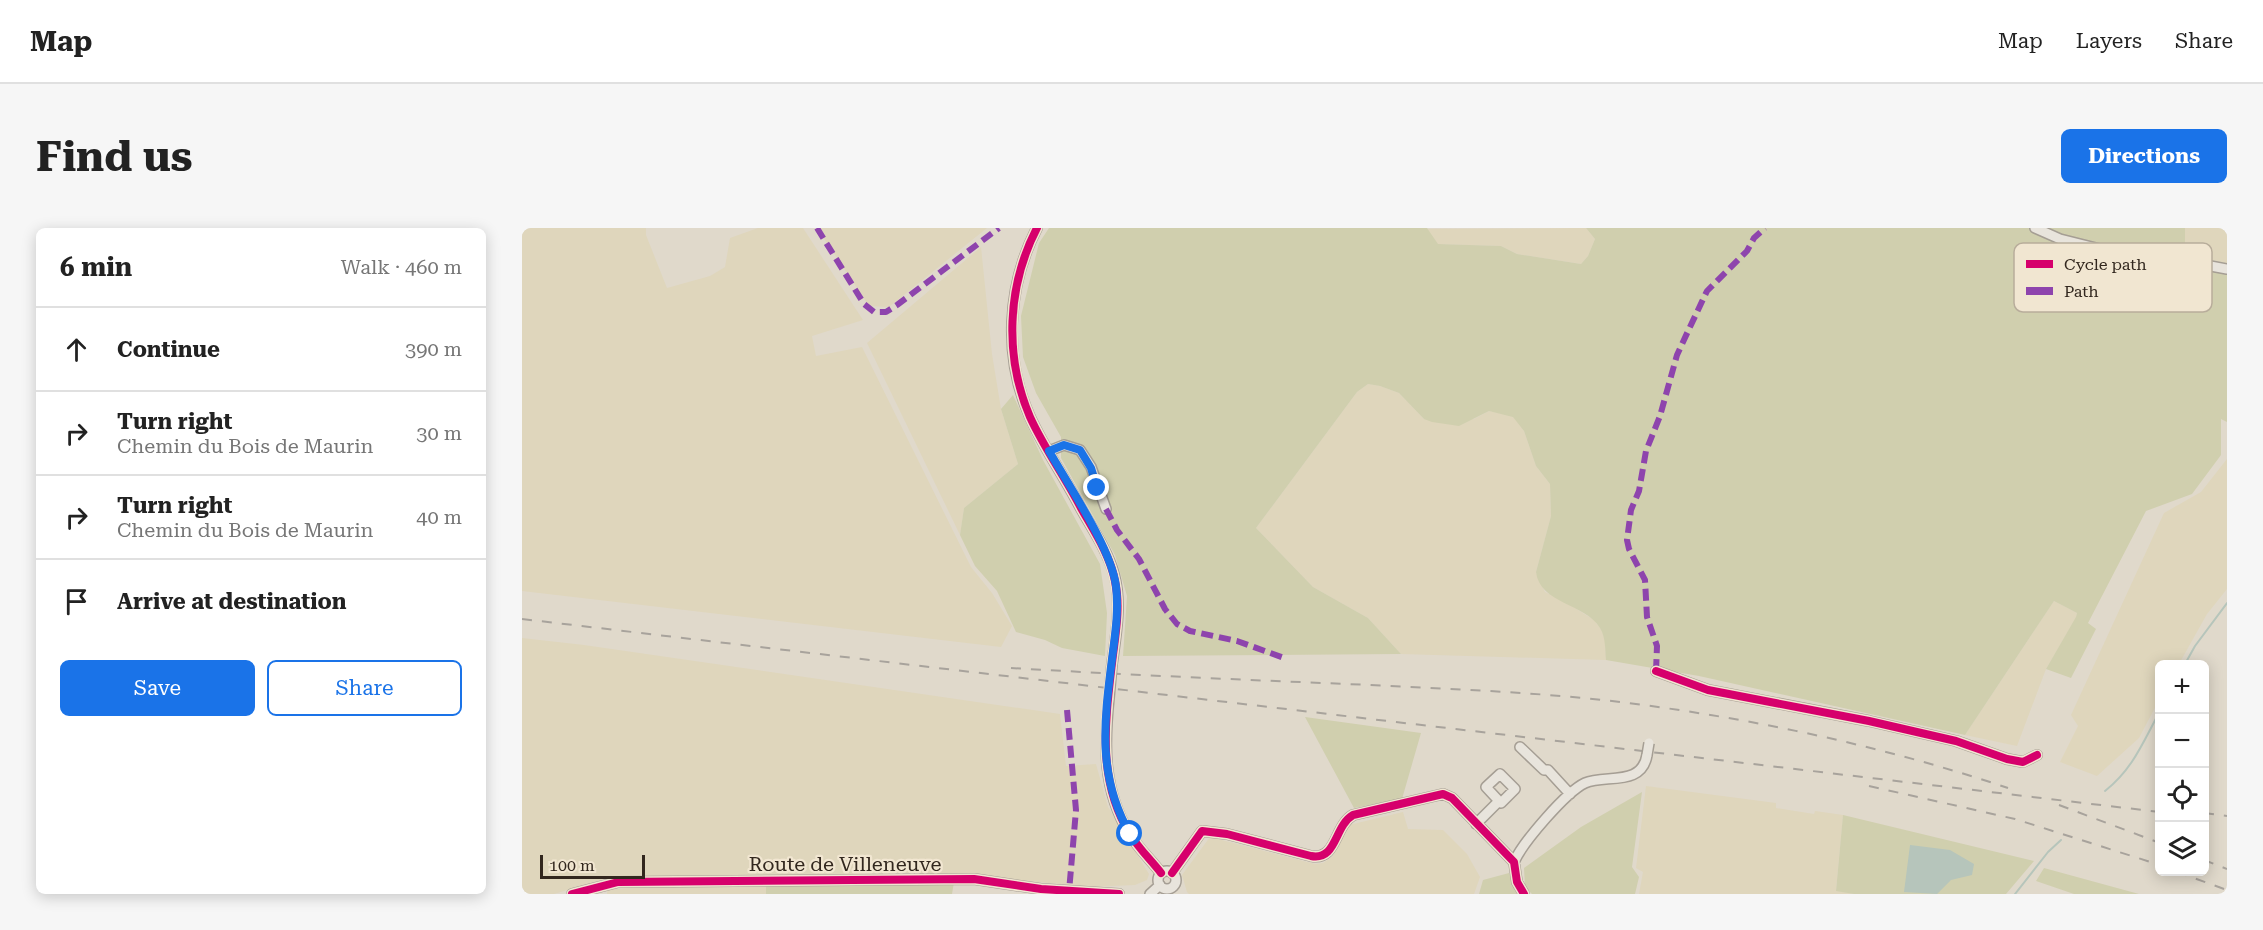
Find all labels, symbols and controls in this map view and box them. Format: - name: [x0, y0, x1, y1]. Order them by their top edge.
- text: Map: [30, 25, 92, 58]
- text: Map: [1998, 29, 2043, 53]
- text: Layers: [2076, 29, 2142, 53]
- text: Share: [2175, 29, 2233, 53]
- button: Directions: [2061, 129, 2227, 183]
- text: Find us: [36, 132, 193, 181]
- legend: [2014, 243, 2212, 312]
- text: 6 min: [60, 252, 132, 282]
- text: Walk · 460 m: [341, 255, 462, 279]
- text: Cycle path: [2064, 255, 2147, 274]
- text: Path: [2064, 282, 2099, 301]
- icon: ahead: [60, 333, 93, 366]
- text: Continue: [117, 337, 220, 362]
- text: 390 m: [405, 337, 462, 361]
- text: Turn right: [117, 409, 232, 434]
- icon: right: [60, 417, 93, 450]
- text: 30 m: [416, 421, 462, 445]
- text: Chemin du Bois de Maurin: [117, 434, 373, 458]
- route end: [1083, 474, 1109, 500]
- text: Turn right: [117, 493, 232, 518]
- icon: right: [60, 501, 93, 534]
- text: 40 m: [416, 505, 462, 529]
- text: Chemin du Bois de Maurin: [117, 518, 373, 542]
- icon: arrive: [60, 585, 93, 618]
- text: Arrive at destination: [117, 589, 346, 614]
- button: Save: [60, 660, 255, 716]
- button: Share: [267, 660, 462, 716]
- map controls: [2155, 660, 2209, 876]
- button: +: [2155, 660, 2209, 714]
- button: −: [2155, 714, 2209, 768]
- button: locate: [2155, 768, 2209, 822]
- route start: [1116, 820, 1142, 846]
- button: layers: [2155, 822, 2209, 876]
- scale bar: [540, 852, 645, 880]
- street label: Route de Villeneuve: [749, 852, 941, 876]
- text: 100 m: [549, 856, 595, 875]

